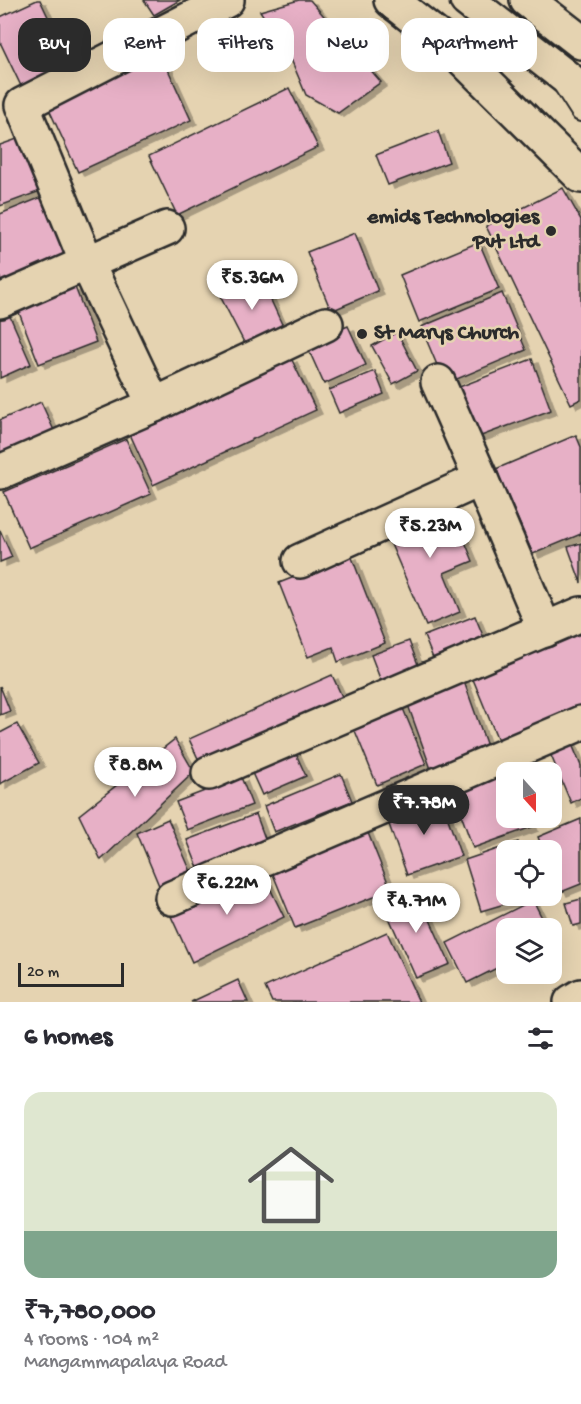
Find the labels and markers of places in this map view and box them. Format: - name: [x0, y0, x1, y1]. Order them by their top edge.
- place label: emids Technologies Pvt Ltd: [366, 205, 541, 256]
- marker: emids Technologies Pvt Ltd: [544, 224, 558, 238]
- pin: ₹5.36M: [203, 260, 301, 311]
- place label: St Marys Church: [374, 321, 519, 347]
- marker: St Marys Church: [355, 327, 369, 341]
- pin: ₹5.23M: [381, 508, 479, 559]
- pin: ₹8.8M: [93, 747, 177, 798]
- pin: ₹7.78M: [375, 785, 473, 836]
- pin: ₹6.22M: [178, 865, 276, 916]
- pin: ₹4.71M: [367, 883, 465, 934]

